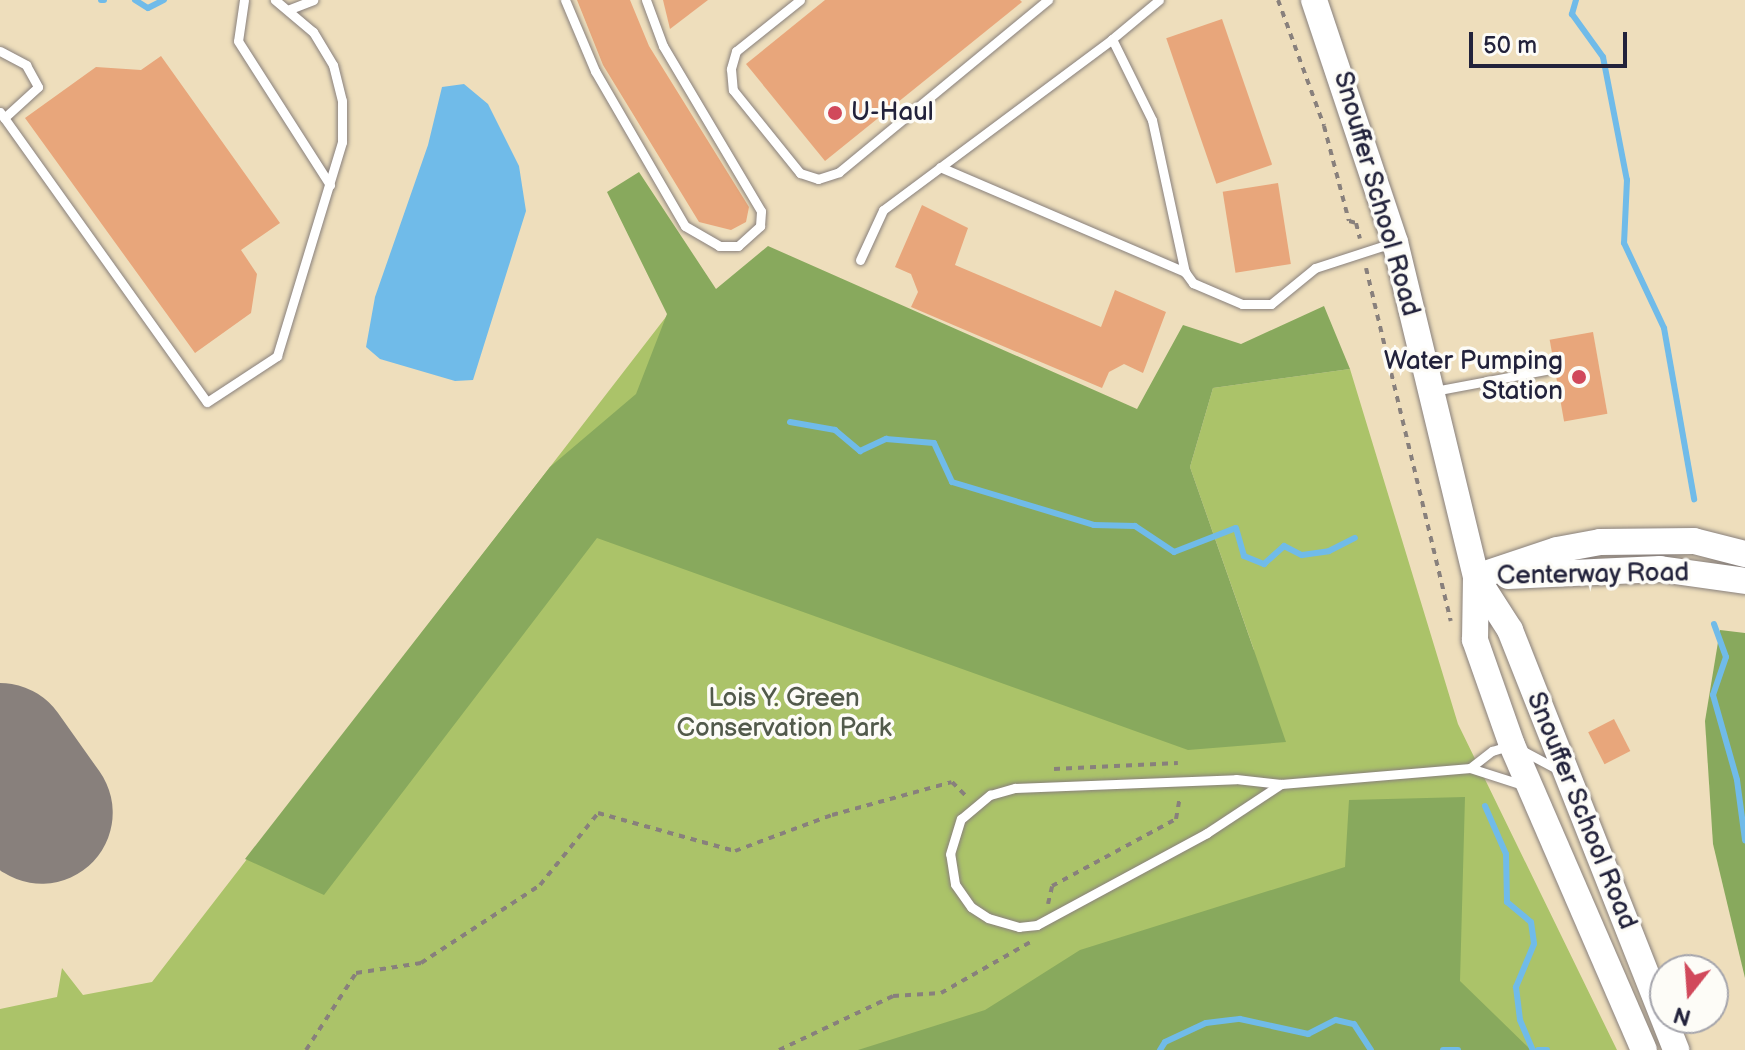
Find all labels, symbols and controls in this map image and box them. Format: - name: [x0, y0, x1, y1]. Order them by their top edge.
- scale bar: [1473, 16, 1631, 66]
- text: 50 m: [1483, 31, 1537, 60]
- street label: Snouffer School Road: [1326, 68, 1426, 320]
- place label: U-Haul: [851, 97, 934, 129]
- marker: U-Haul: [826, 104, 844, 122]
- place label: Water Pumping Station: [1384, 346, 1563, 408]
- marker: Water Pumping Station: [1570, 368, 1588, 386]
- street label: Centerway Road: [1496, 558, 1690, 592]
- park label: Lois Y. Green Conservation Park: [676, 683, 892, 744]
- street label: Snouffer School Road: [1519, 688, 1643, 934]
- north arrow: [1649, 954, 1729, 1034]
- text: N: [1671, 1000, 1694, 1031]

